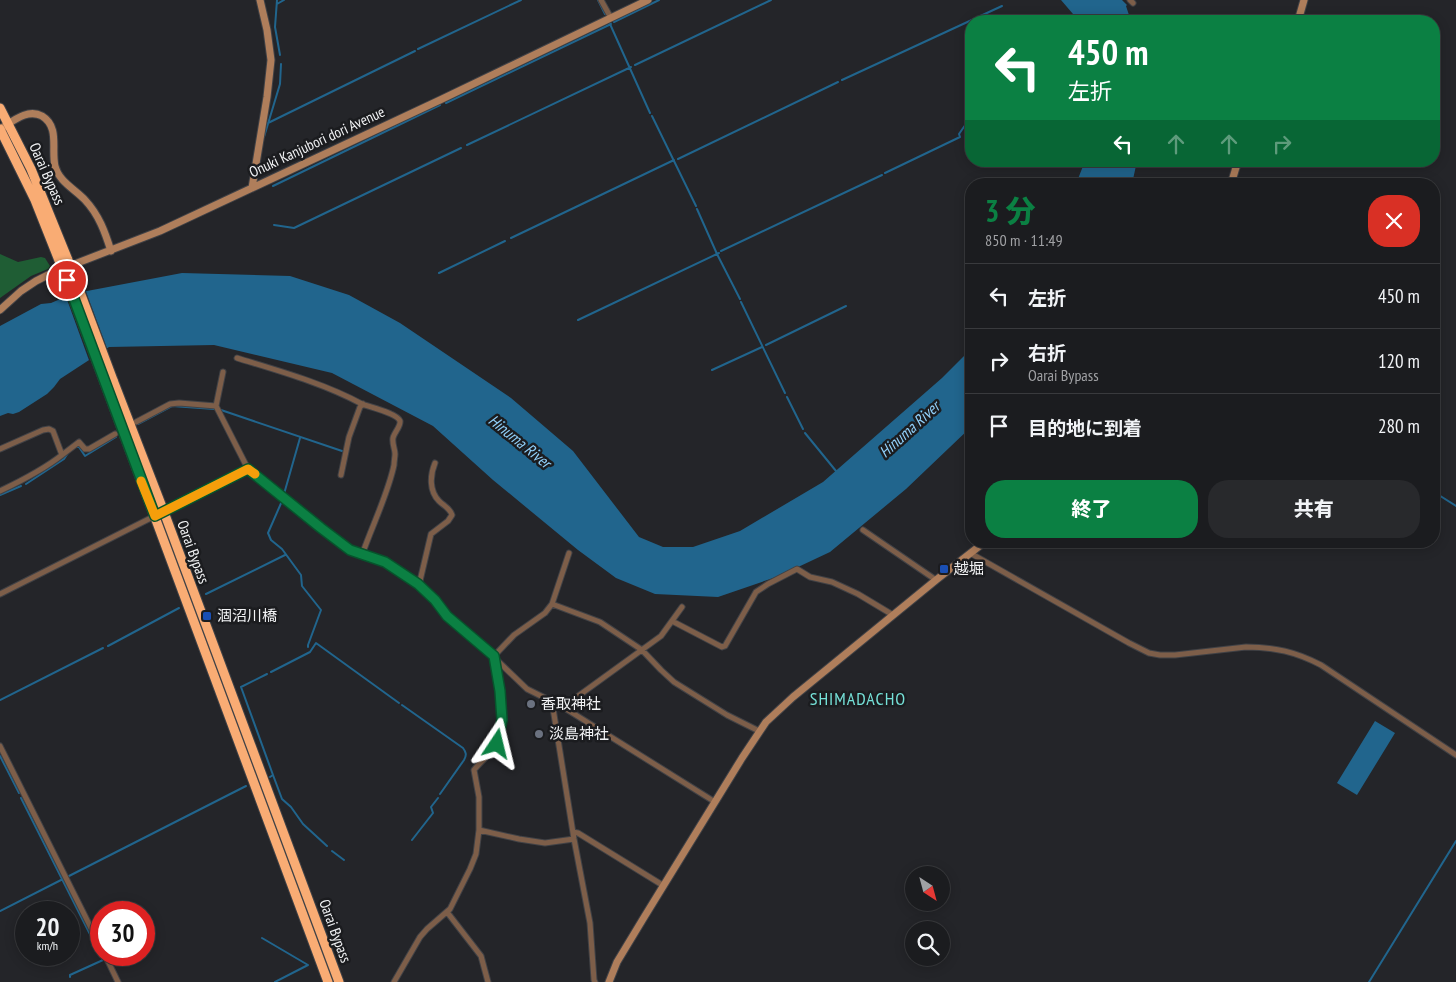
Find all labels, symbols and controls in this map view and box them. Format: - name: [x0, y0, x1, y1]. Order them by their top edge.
- text: 450 m: [1068, 29, 1149, 75]
- icon: left: [985, 35, 1050, 100]
- text: 左折: [1068, 77, 1112, 105]
- street label: Onuki Kanjubori dori Avenue: [246, 102, 388, 181]
- icon: left: [1109, 130, 1137, 158]
- icon: ahead: [1162, 130, 1190, 158]
- icon: ahead: [1215, 130, 1243, 158]
- icon: right: [1268, 130, 1296, 158]
- street label: Oarai Bypass: [25, 140, 70, 208]
- text: 3 分: [985, 191, 1036, 230]
- button: close: [1368, 195, 1420, 247]
- text: 850 m · 11:49: [985, 230, 1063, 250]
- pin: [46, 259, 88, 301]
- icon: arrive: [53, 266, 81, 294]
- icon: left: [985, 282, 1013, 310]
- text: 450 m: [1378, 284, 1420, 308]
- text: 左折: [1028, 286, 1066, 310]
- text: 右折: [1028, 341, 1066, 365]
- icon: right: [985, 347, 1013, 375]
- text: 120 m: [1378, 349, 1420, 373]
- text: Oarai Bypass: [1028, 365, 1099, 385]
- water label: Hinuma River: [875, 395, 945, 461]
- water label: Hinuma River: [485, 410, 557, 474]
- icon: arrive: [985, 412, 1013, 440]
- text: 280 m: [1378, 414, 1420, 438]
- text: 目的地に到着: [1028, 416, 1142, 440]
- button: 終了: [985, 480, 1198, 538]
- button: 共有: [1208, 480, 1420, 538]
- street label: Oarai Bypass: [173, 517, 214, 586]
- place label: 越堀: [953, 559, 984, 578]
- marker: 越堀: [938, 563, 950, 575]
- place label: 涸沼川橋: [217, 606, 277, 625]
- marker: 涸沼川橋: [201, 610, 213, 622]
- district label: SHIMADACHO: [810, 687, 906, 710]
- place label: 香取神社: [541, 694, 601, 713]
- marker: 香取神社: [525, 698, 537, 710]
- position arrow: [470, 717, 522, 769]
- place label: 淡島神社: [549, 724, 609, 743]
- marker: 淡島神社: [533, 728, 545, 740]
- north arrow: [905, 866, 950, 911]
- map controls: [905, 866, 950, 966]
- street label: Oarai Bypass: [315, 896, 356, 965]
- speed limit sign: 30: [90, 901, 155, 966]
- text: 20: [36, 911, 59, 943]
- button: search: [905, 921, 950, 966]
- text: km/h: [37, 938, 58, 953]

